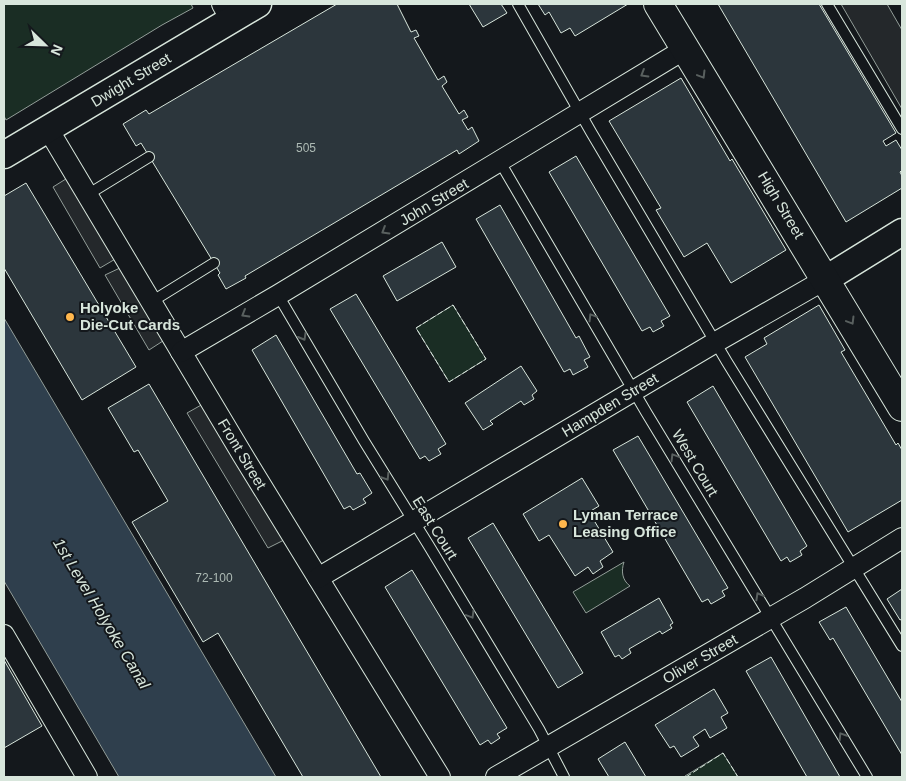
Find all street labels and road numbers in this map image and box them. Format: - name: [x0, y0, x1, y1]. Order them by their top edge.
- street label: Dwight Street: [88, 49, 174, 110]
- street label: High Street: [755, 168, 808, 242]
- street label: John Street: [396, 174, 472, 229]
- street label: Hampden Street: [559, 369, 662, 440]
- street label: Front Street: [215, 415, 271, 493]
- street label: West Court: [669, 426, 722, 500]
- street label: East Court: [409, 493, 462, 563]
- street label: Oliver Street: [659, 630, 741, 687]

